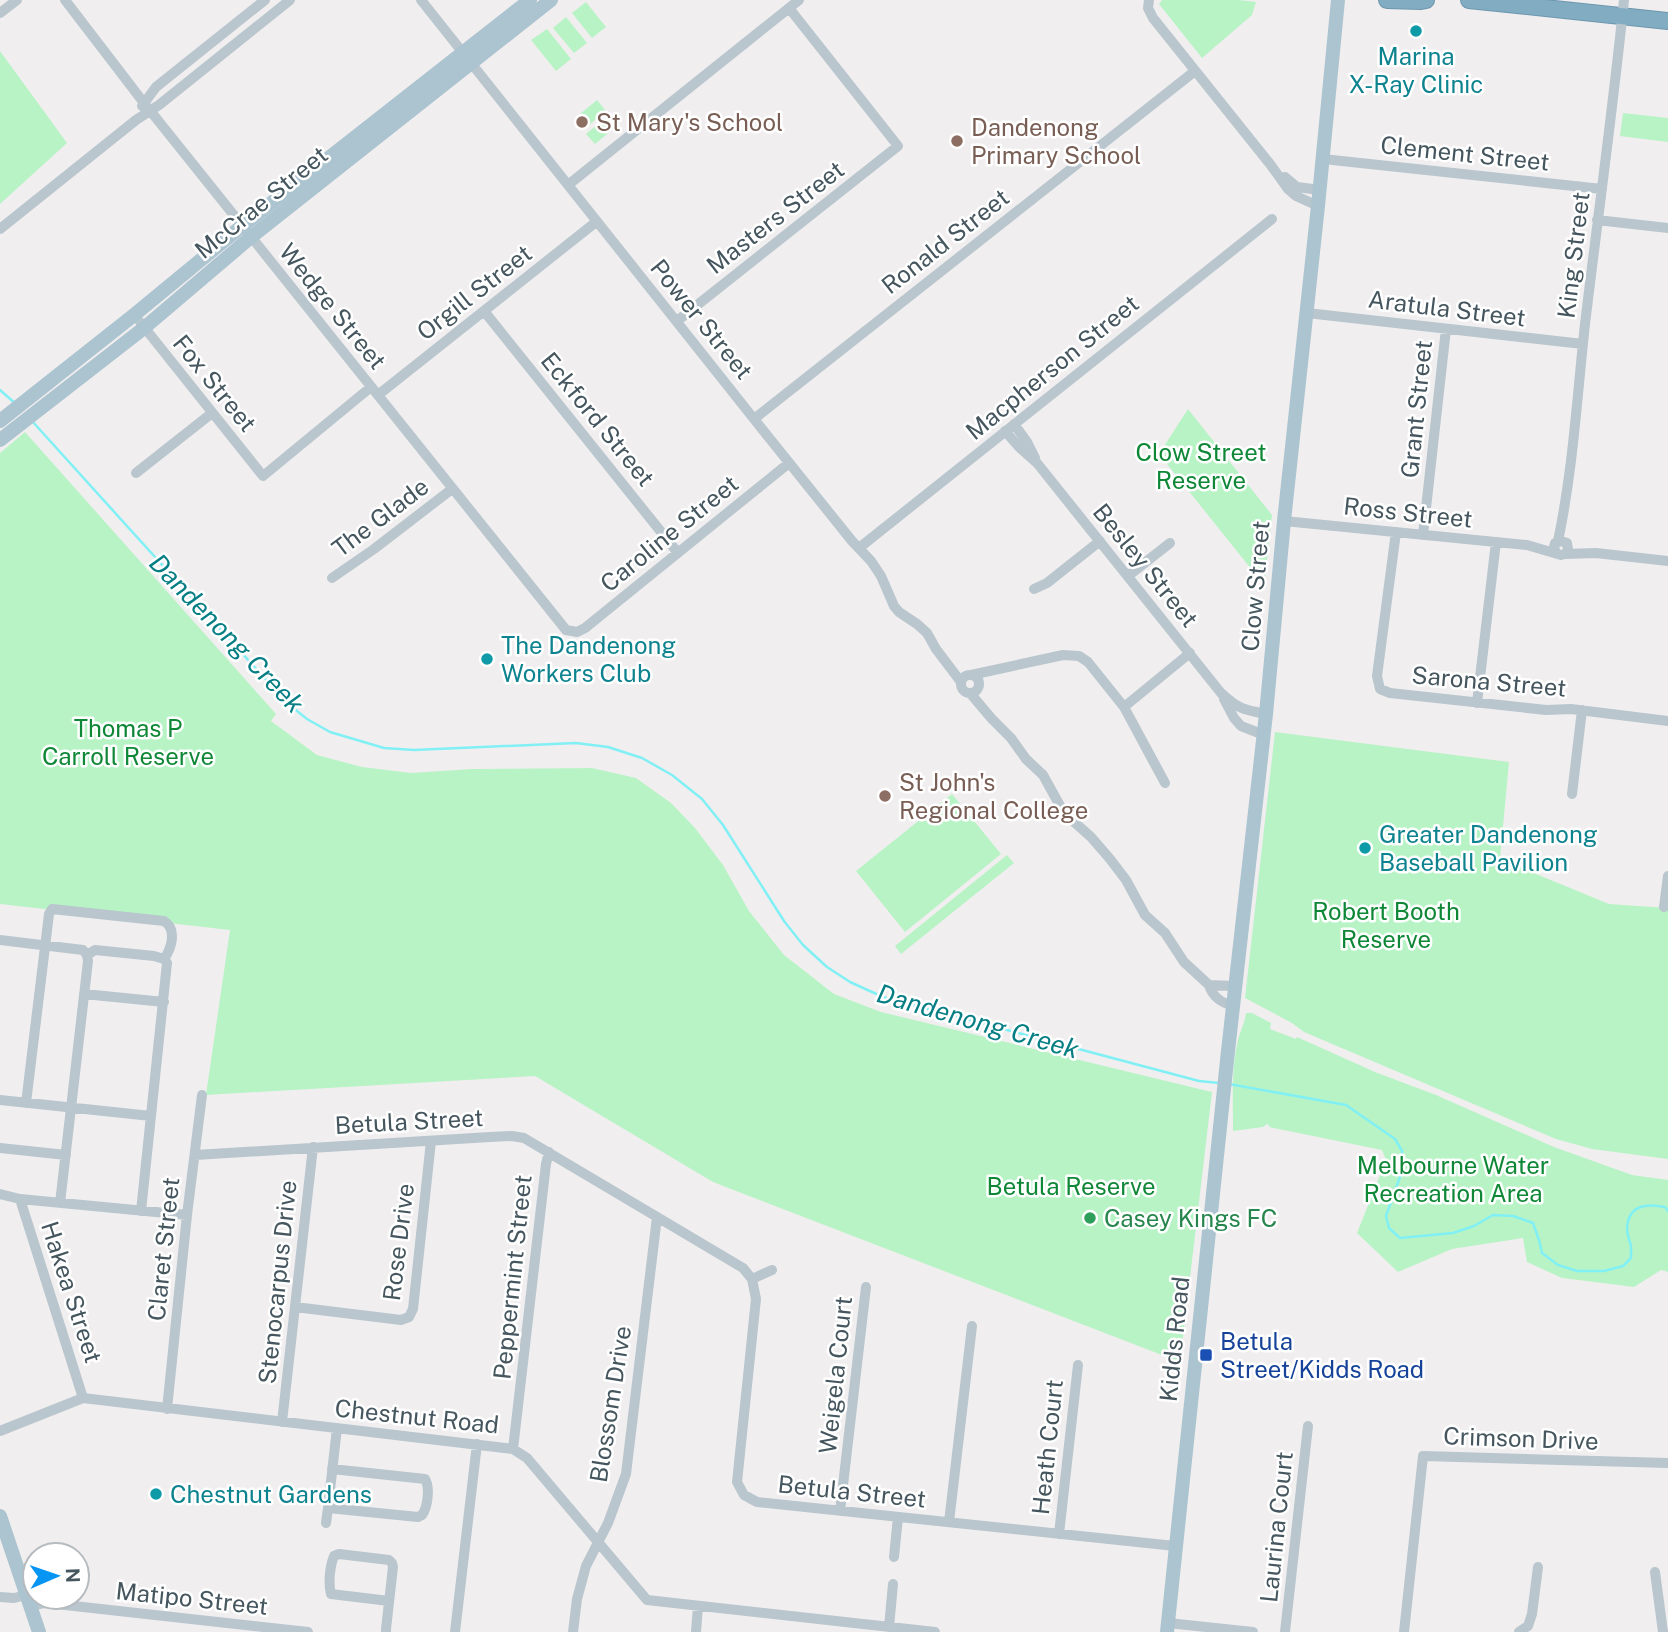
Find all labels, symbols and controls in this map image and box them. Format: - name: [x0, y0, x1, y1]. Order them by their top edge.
- marker: Marina X-Ray Clinic: [1408, 23, 1424, 39]
- place label: Marina X-Ray Clinic: [1349, 42, 1483, 98]
- place label: St Mary's School: [596, 108, 783, 136]
- place label: Dandenong Primary School: [971, 113, 1141, 169]
- marker: St Mary's School: [574, 114, 590, 130]
- street label: Clement Street: [1379, 130, 1551, 176]
- marker: Dandenong Primary School: [949, 133, 965, 149]
- street label: McCrae Street: [189, 140, 333, 264]
- street label: Masters Street: [701, 155, 849, 279]
- street label: Ronald Street: [876, 183, 1014, 299]
- street label: King Street: [1551, 190, 1595, 320]
- street label: Wedge Street: [274, 238, 392, 374]
- street label: Orgill Street: [411, 239, 537, 345]
- street label: Power Street: [645, 254, 759, 384]
- street label: Aratula Street: [1367, 284, 1527, 332]
- street label: Macpherson Street: [960, 289, 1144, 445]
- street label: Fox Street: [168, 329, 262, 437]
- street label: Grant Street: [1395, 339, 1437, 479]
- street label: Eckford Street: [536, 347, 660, 491]
- park label: Clow Street Reserve: [1135, 438, 1267, 494]
- street label: Caroline Street: [595, 469, 743, 597]
- street label: The Glade: [326, 472, 434, 562]
- street label: Ross Street: [1342, 491, 1474, 533]
- street label: Besley Street: [1088, 498, 1204, 632]
- street label: Clow Street: [1235, 519, 1275, 653]
- water label: Dandenong Creek: [143, 547, 311, 719]
- place label: The Dandenong Workers Club: [501, 631, 676, 687]
- marker: The Dandenong Workers Club: [479, 651, 495, 667]
- street label: Sarona Street: [1411, 660, 1567, 702]
- park label: Thomas P Carroll Reserve: [42, 714, 214, 770]
- place label: St John's Regional College: [899, 768, 1088, 824]
- marker: St John's Regional College: [877, 788, 893, 804]
- place label: Greater Dandenong Baseball Pavilion: [1379, 820, 1598, 876]
- marker: Greater Dandenong Baseball Pavilion: [1357, 840, 1373, 856]
- park label: Robert Booth Reserve: [1312, 897, 1460, 953]
- water label: Dandenong Creek: [873, 977, 1083, 1065]
- street label: Betula Street: [334, 1103, 484, 1139]
- park label: Melbourne Water Recreation Area: [1357, 1151, 1549, 1207]
- park label: Betula Reserve: [986, 1172, 1156, 1200]
- street label: Peppermint Street: [487, 1173, 537, 1381]
- street label: Claret Street: [142, 1176, 184, 1322]
- street label: Stenocarpus Drive: [252, 1179, 302, 1385]
- street label: Rose Drive: [377, 1182, 419, 1302]
- place label: Casey Kings FC: [1104, 1204, 1277, 1232]
- marker: Casey Kings FC: [1082, 1210, 1098, 1226]
- street label: Hakea Street: [36, 1218, 108, 1366]
- street label: Kidds Road: [1154, 1275, 1194, 1403]
- street label: Weigela Court: [813, 1295, 857, 1455]
- street label: Blossom Drive: [584, 1324, 636, 1484]
- place label: Betula Street/Kidds Road: [1220, 1327, 1424, 1383]
- marker: Betula Street/Kidds Road: [1198, 1347, 1214, 1363]
- street label: Heath Court: [1026, 1378, 1068, 1516]
- street label: Chestnut Road: [334, 1393, 500, 1439]
- street label: Crimson Drive: [1443, 1421, 1599, 1455]
- street label: Laurina Court: [1254, 1450, 1298, 1604]
- street label: Betula Street: [776, 1469, 928, 1513]
- place label: Chestnut Gardens: [170, 1480, 372, 1508]
- marker: Chestnut Gardens: [148, 1486, 164, 1502]
- north arrow: [21, 1541, 91, 1611]
- text: N: [62, 1568, 84, 1583]
- street label: Matipo Street: [114, 1576, 270, 1620]

